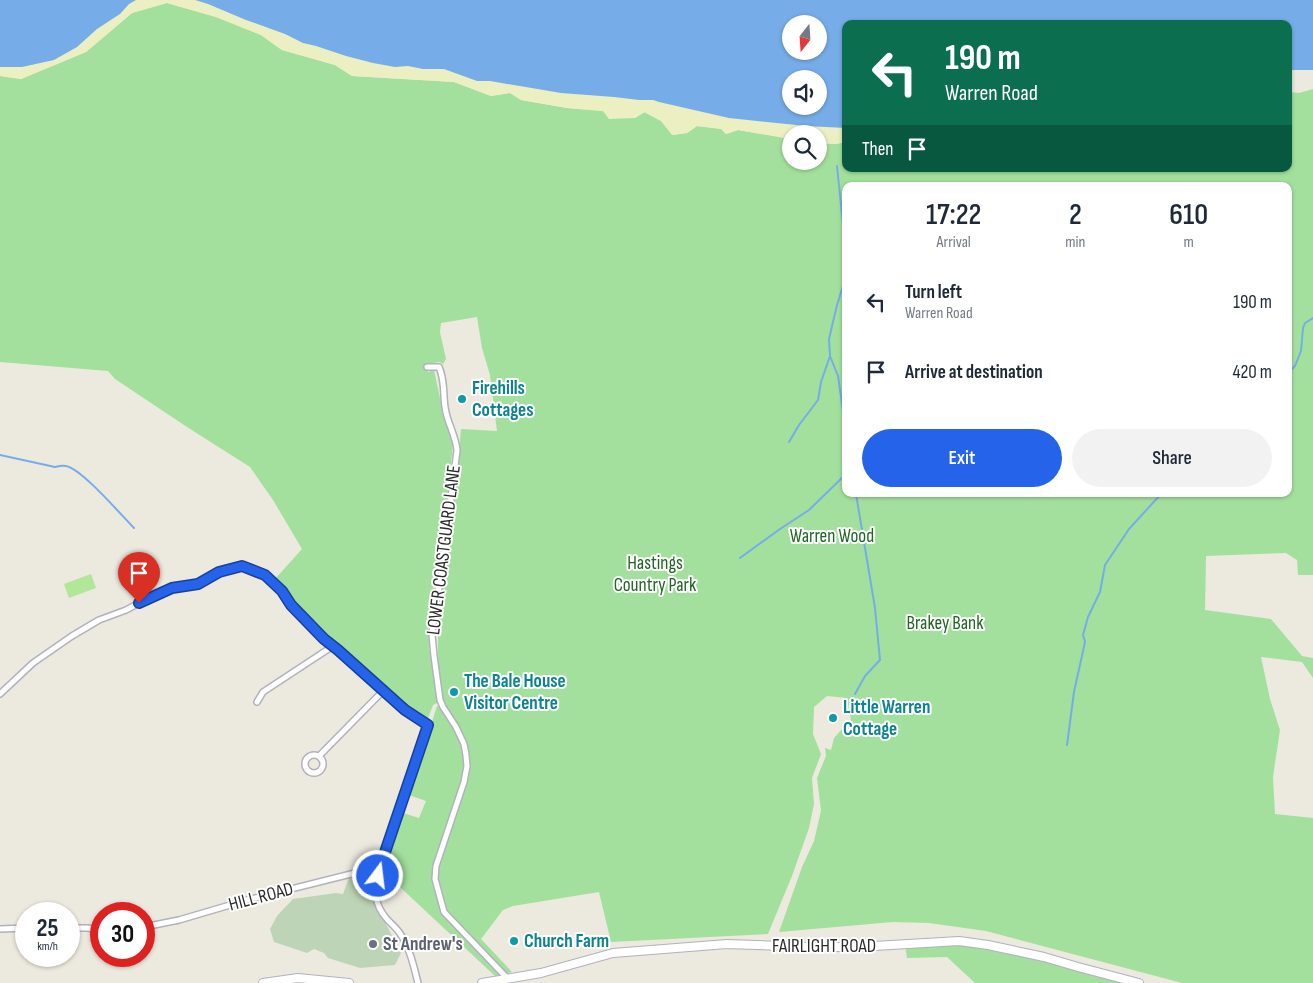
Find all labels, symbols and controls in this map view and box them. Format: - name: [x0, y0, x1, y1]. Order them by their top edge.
- north arrow: [782, 15, 828, 60]
- map controls: [782, 15, 827, 170]
- text: 190 m: [945, 37, 1021, 80]
- icon: left: [862, 40, 927, 105]
- button: sound: [782, 70, 827, 115]
- text: Warren Road: [945, 80, 1038, 107]
- button: search: [782, 125, 827, 170]
- icon: arrive: [903, 135, 931, 163]
- text: Then: [862, 138, 893, 161]
- text: 17:22: [926, 197, 981, 233]
- text: 2: [1069, 197, 1082, 233]
- text: 610: [1169, 197, 1208, 233]
- text: Arrival: [936, 233, 971, 252]
- text: min: [1065, 233, 1085, 252]
- text: m: [1184, 233, 1194, 252]
- text: Turn left: [905, 281, 962, 304]
- icon: left: [862, 288, 890, 316]
- text: 190 m: [1233, 291, 1272, 314]
- text: Warren Road: [905, 304, 973, 323]
- icon: arrive: [862, 358, 890, 386]
- text: Arrive at destination: [905, 361, 1043, 384]
- text: 420 m: [1232, 361, 1272, 384]
- place label: Firehills Cottages: [472, 377, 534, 422]
- marker: Firehills Cottages: [456, 393, 468, 405]
- button: Exit: [862, 429, 1062, 487]
- button: Share: [1072, 429, 1272, 487]
- street label: LOWER COASTGUARD LANE: [422, 464, 466, 636]
- park label: Warren Wood: [790, 525, 874, 548]
- pin: [118, 552, 160, 603]
- park label: Hastings Country Park: [614, 552, 697, 597]
- icon: arrive: [125, 559, 153, 587]
- park label: Brakey Bank: [907, 612, 984, 635]
- place label: The Bale House Visitor Centre: [464, 670, 566, 715]
- marker: The Bale House Visitor Centre: [448, 686, 460, 698]
- place label: Little Warren Cottage: [843, 696, 930, 741]
- marker: Little Warren Cottage: [827, 712, 839, 724]
- position arrow: [351, 849, 403, 901]
- street label: HILL ROAD: [226, 877, 296, 917]
- speed limit sign: 30: [90, 902, 155, 967]
- text: 25: [37, 913, 58, 944]
- place label: Church Farm: [524, 930, 609, 953]
- place label: St Andrew's: [383, 933, 463, 956]
- marker: Church Farm: [508, 935, 520, 947]
- street label: FAIRLIGHT ROAD: [772, 935, 876, 958]
- marker: St Andrew's: [367, 938, 379, 950]
- text: km/h: [37, 939, 58, 954]

